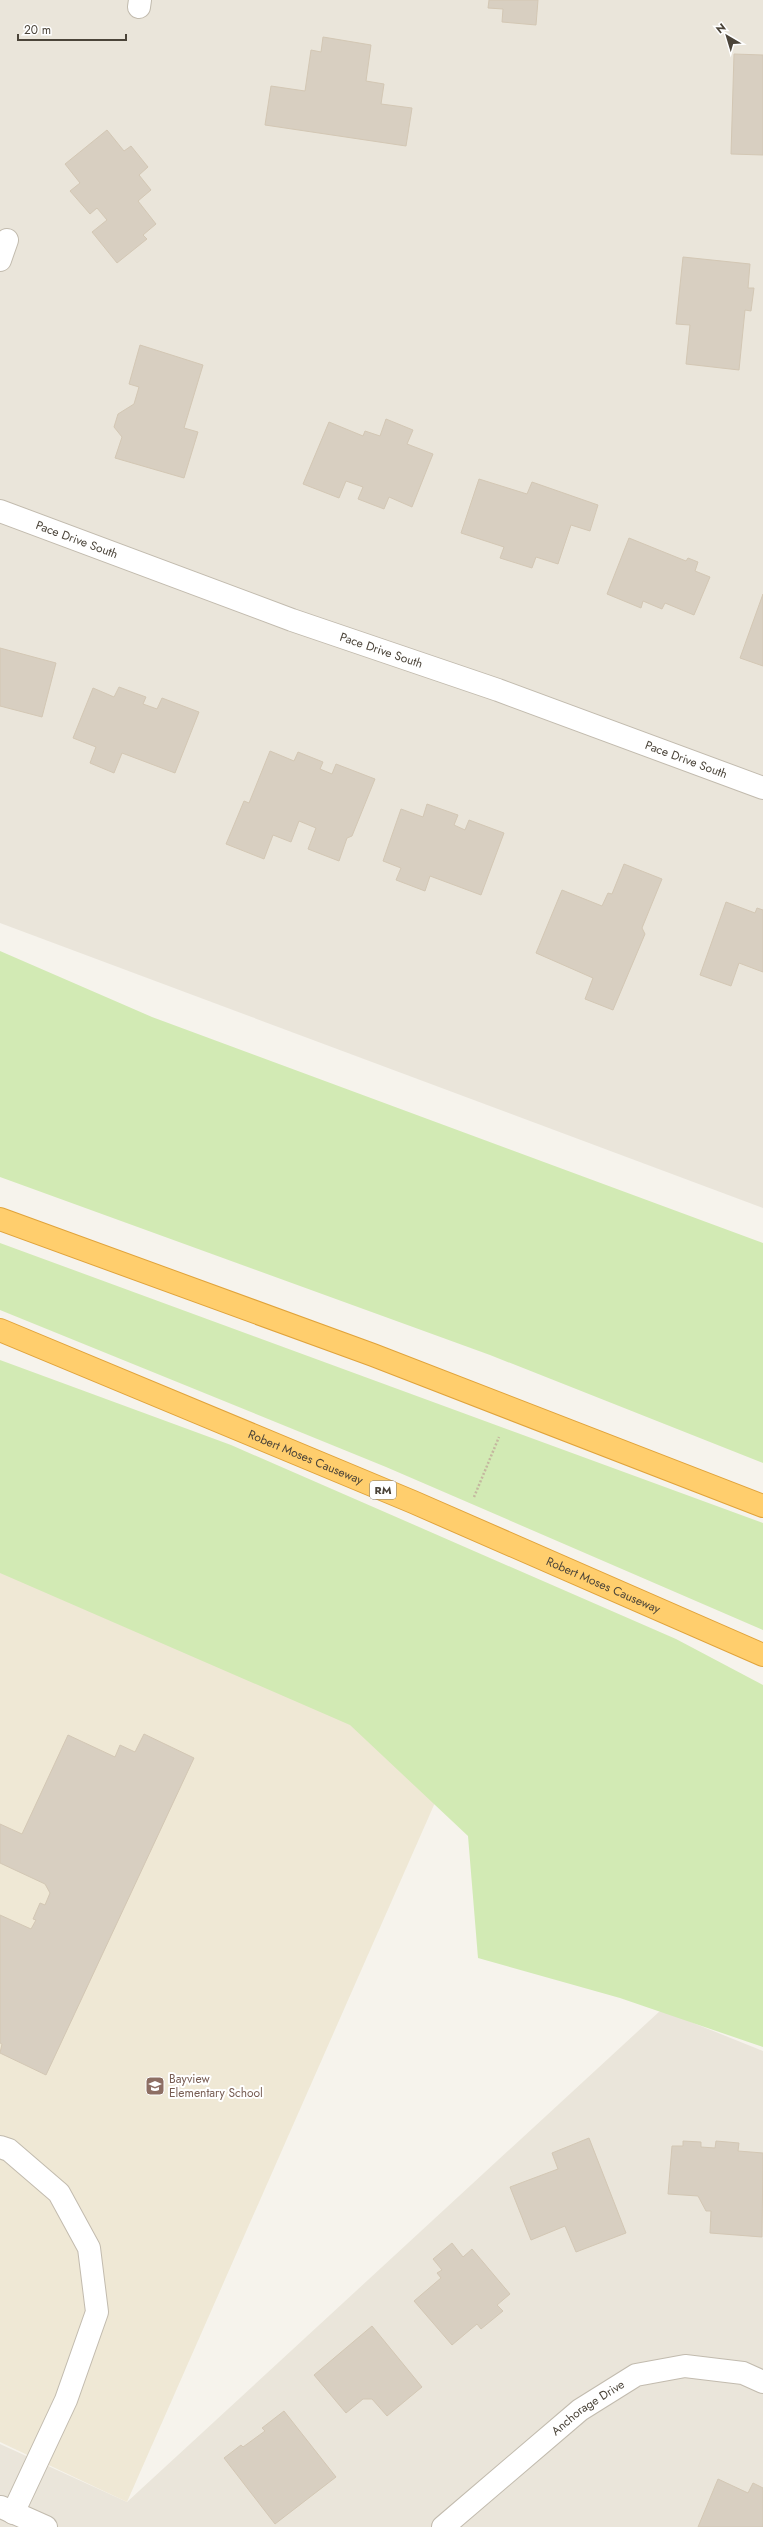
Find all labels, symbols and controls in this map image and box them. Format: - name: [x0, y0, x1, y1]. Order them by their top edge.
- scale bar: [18, 16, 126, 42]
- north arrow: [707, 16, 747, 56]
- text: N: [712, 19, 729, 37]
- text: 20 m: [24, 21, 51, 39]
- street label: Pace Drive South: [33, 516, 121, 563]
- street label: Pace Drive South: [337, 628, 425, 673]
- street label: Pace Drive South: [643, 736, 730, 783]
- street label: Robert Moses Causeway: [245, 1425, 367, 1490]
- road number: RM: [370, 1481, 396, 1499]
- street label: Robert Moses Causeway: [543, 1552, 664, 1618]
- place label: Bayview Elementary School: [169, 2070, 263, 2102]
- school or university icon: Bayview Elementary School: [144, 2075, 166, 2097]
- street label: Anchorage Drive: [547, 2375, 628, 2440]

